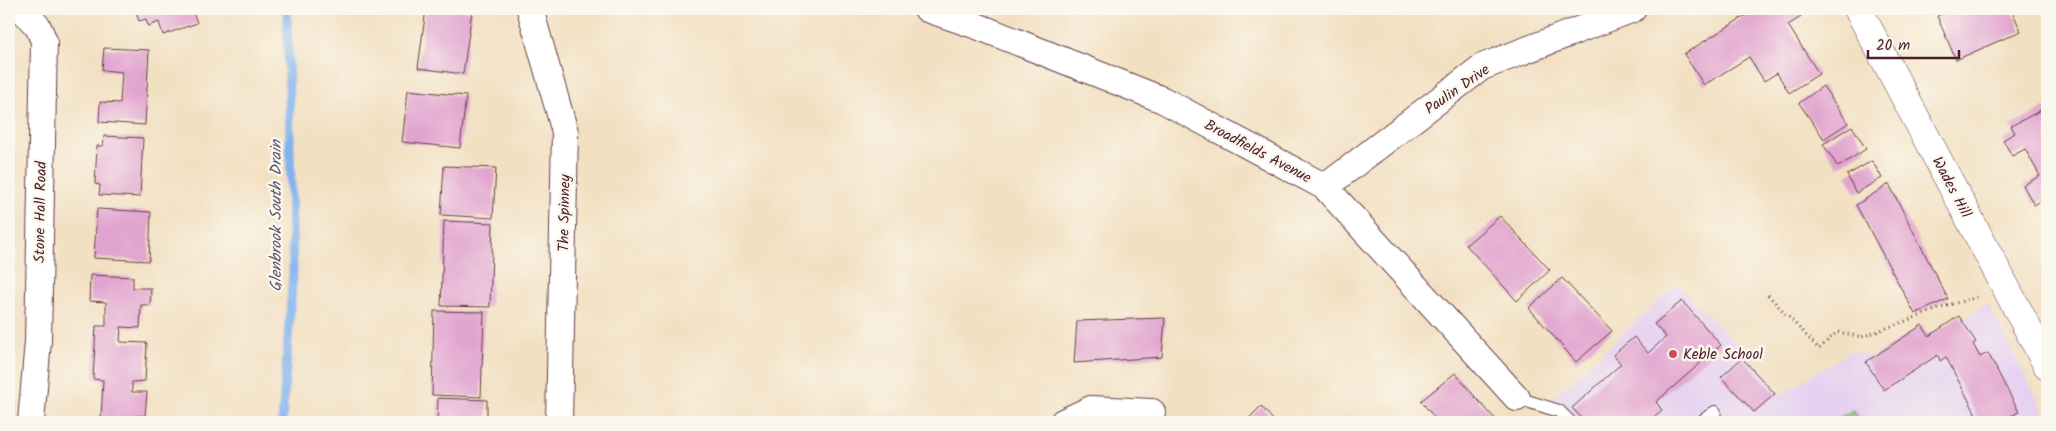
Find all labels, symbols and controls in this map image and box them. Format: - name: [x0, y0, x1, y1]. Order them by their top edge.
- scale bar: [1868, 28, 1960, 60]
- text: 20 m: [1876, 34, 1910, 58]
- street label: Paulin Drive: [1420, 58, 1495, 121]
- street label: Broadfields Avenue: [1200, 114, 1316, 190]
- water label: Glenbrook South Drain: [264, 139, 289, 292]
- street label: Wades Hill: [1925, 153, 1977, 223]
- street label: Stone Hall Road: [28, 160, 54, 263]
- street label: The Spinney: [552, 173, 578, 252]
- place label: Keble School: [1683, 343, 1763, 367]
- marker: Keble School: [1667, 348, 1679, 360]

